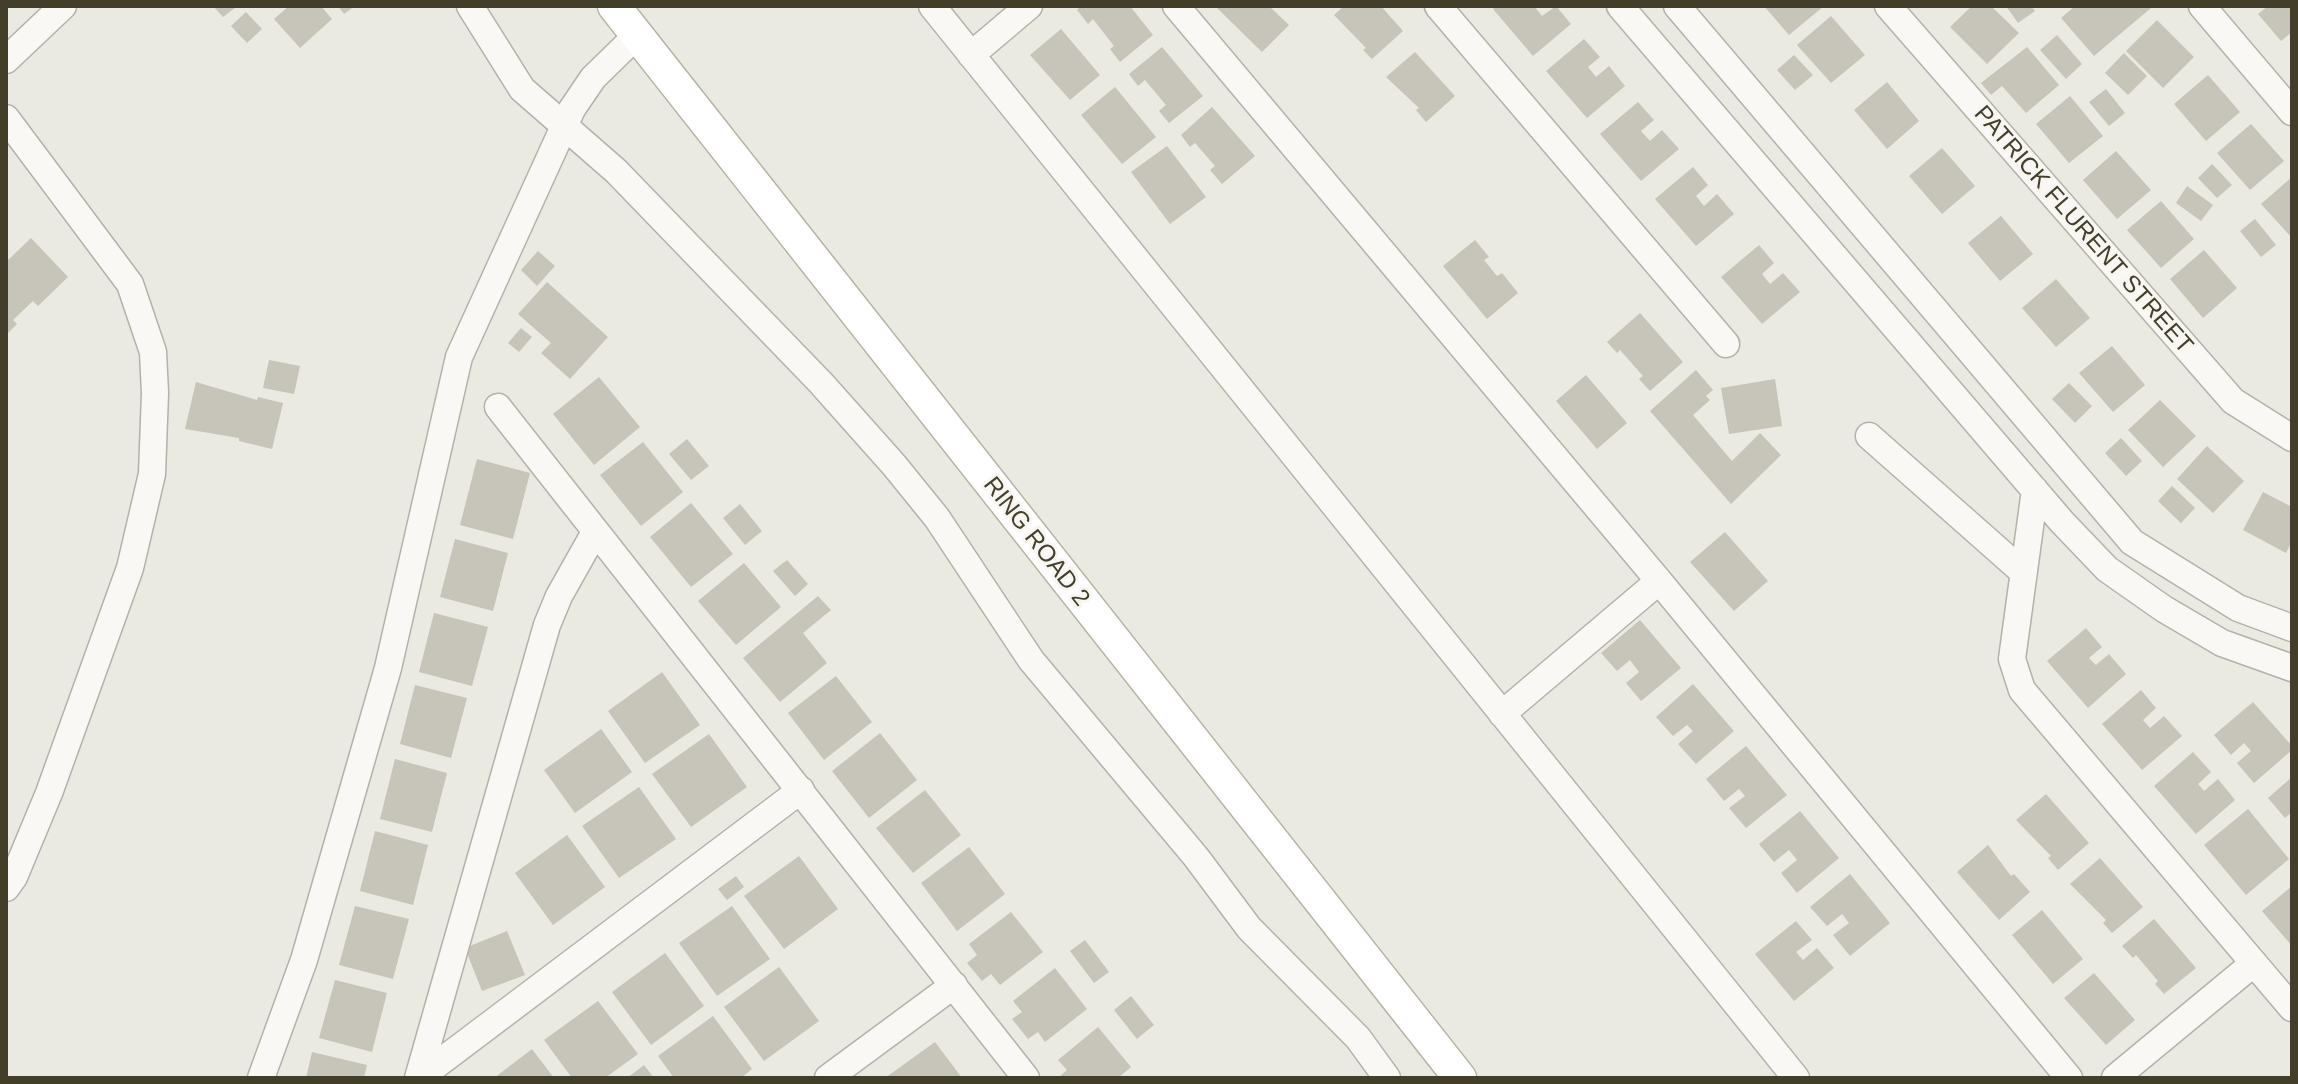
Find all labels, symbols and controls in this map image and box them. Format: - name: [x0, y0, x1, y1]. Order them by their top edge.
- street label: PATRICK FLURENT STREET: [1967, 100, 2199, 360]
- street label: RING ROAD 2: [977, 472, 1095, 612]

